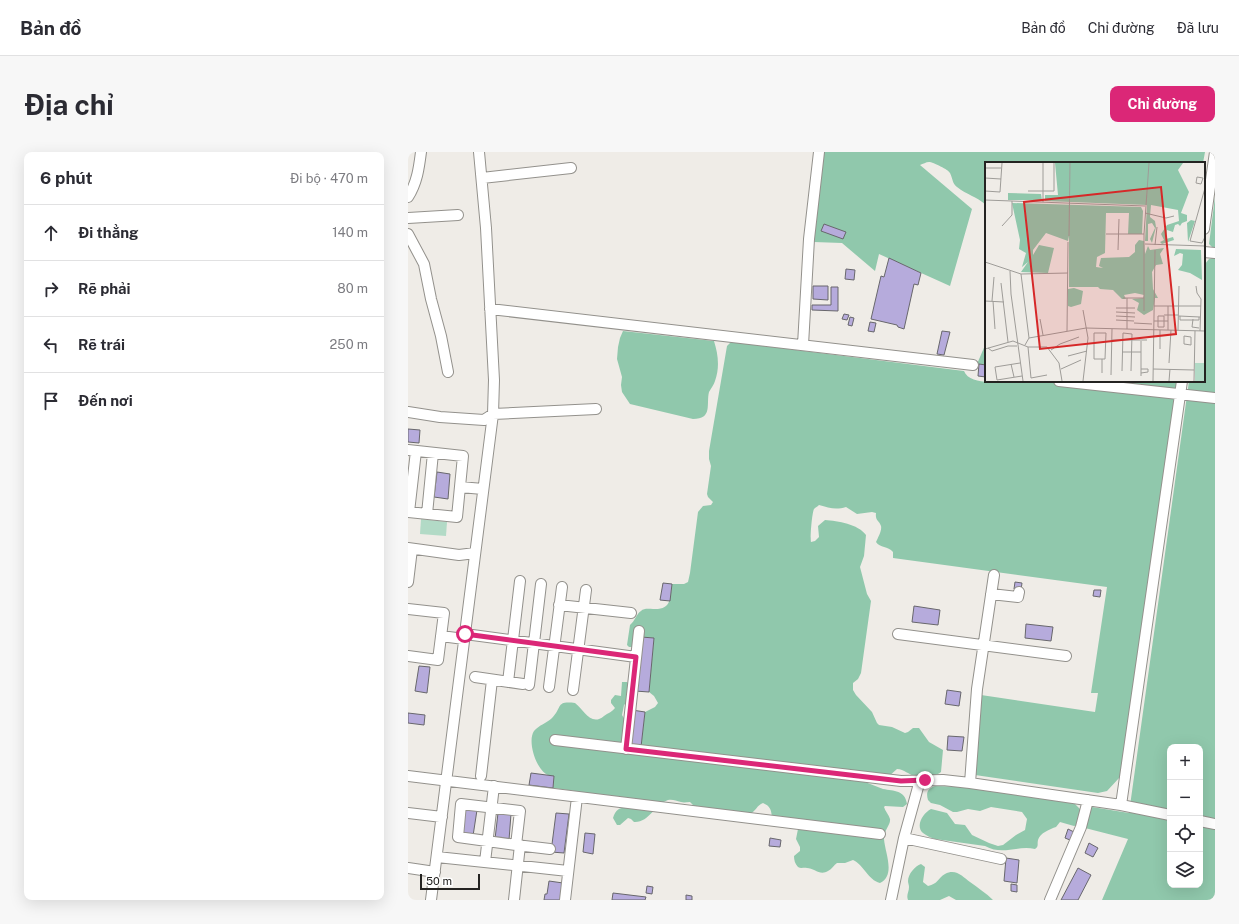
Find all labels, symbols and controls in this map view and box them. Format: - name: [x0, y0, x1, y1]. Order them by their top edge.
- text: Bản đồ: [20, 17, 81, 39]
- text: Bản đồ: [1021, 20, 1066, 36]
- text: Chỉ đường: [1088, 20, 1155, 36]
- text: Đã lưu: [1177, 20, 1219, 36]
- button: Chỉ đường: [1110, 86, 1215, 122]
- text: Địa chỉ: [24, 88, 114, 121]
- inset map: [985, 162, 1205, 382]
- text: 6 phút: [40, 168, 93, 188]
- text: Đi bộ · 470 m: [290, 171, 368, 186]
- icon: ahead: [40, 222, 62, 244]
- text: Đi thẳng: [78, 224, 139, 241]
- text: 140 m: [332, 225, 368, 240]
- icon: right: [40, 278, 62, 300]
- text: Rẽ phải: [78, 280, 131, 297]
- text: 80 m: [337, 281, 368, 296]
- icon: left: [40, 334, 62, 356]
- text: Rẽ trái: [78, 336, 125, 353]
- text: 250 m: [330, 337, 368, 352]
- icon: arrive: [40, 390, 62, 412]
- text: Đến nơi: [78, 392, 133, 409]
- route start: [456, 625, 474, 643]
- map controls: [1167, 744, 1203, 888]
- button: +: [1167, 744, 1203, 780]
- route end: [916, 771, 934, 789]
- button: −: [1167, 780, 1203, 816]
- button: locate: [1167, 816, 1203, 852]
- button: layers: [1167, 852, 1203, 888]
- scale bar: [420, 872, 480, 891]
- text: 50 m: [426, 875, 452, 887]

